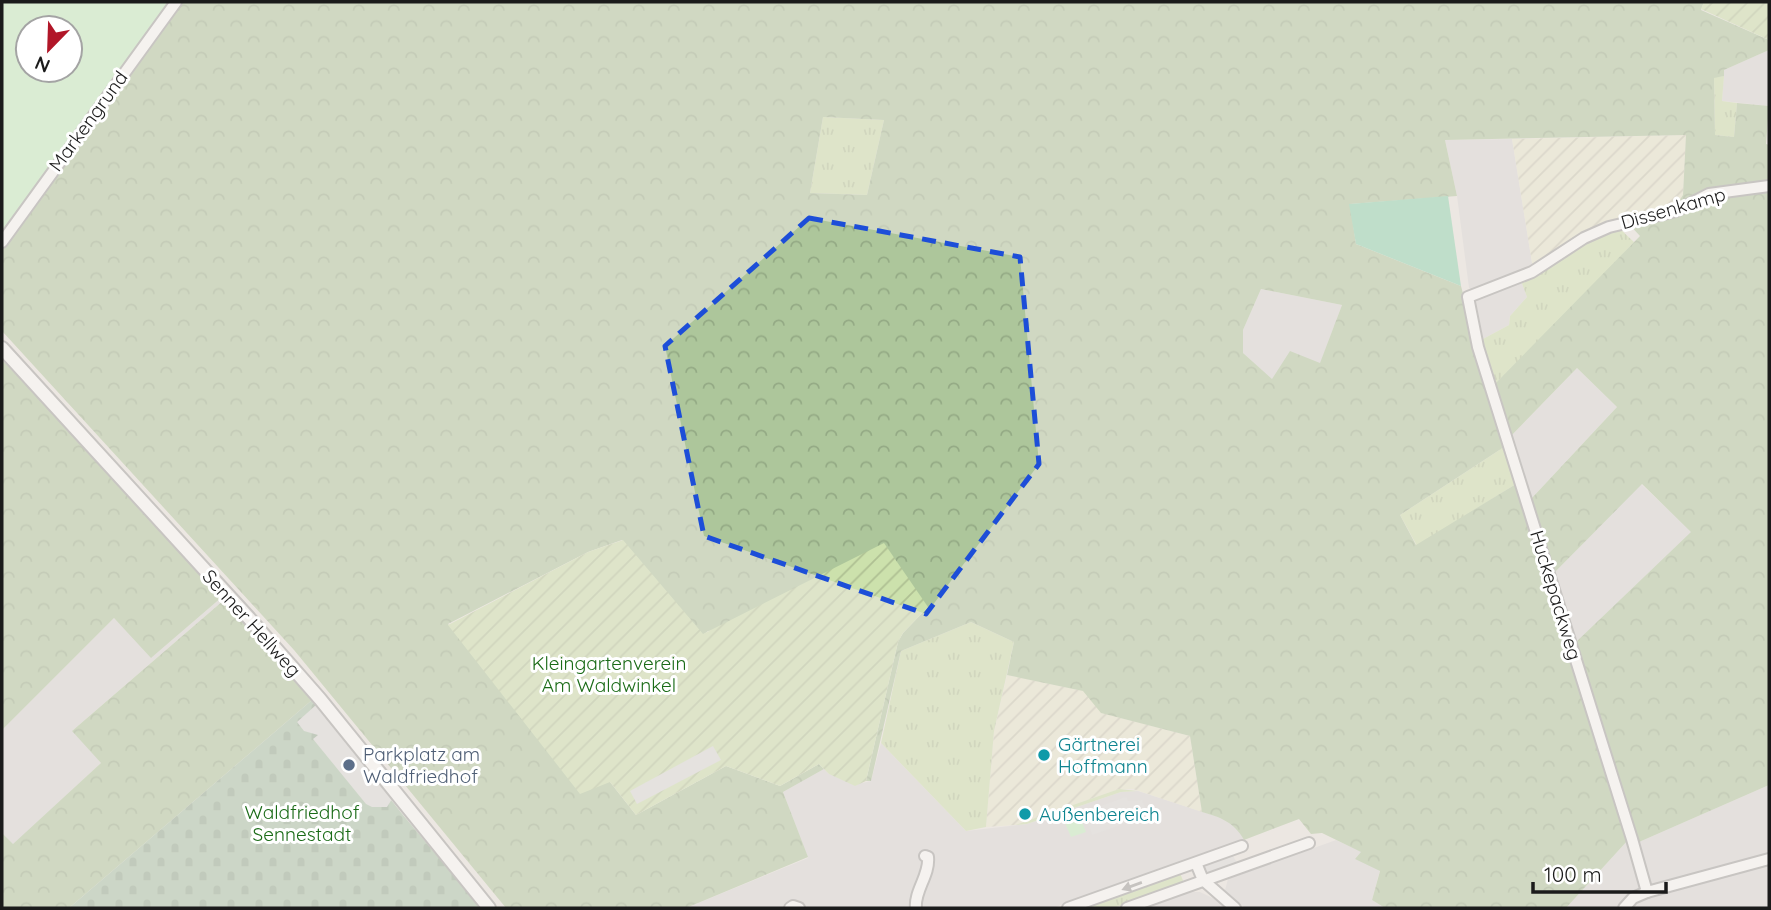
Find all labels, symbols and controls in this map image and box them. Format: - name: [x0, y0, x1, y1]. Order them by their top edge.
- north arrow: [14, 14, 84, 84]
- text: N: [31, 51, 53, 78]
- street label: Markengrund: [43, 66, 133, 176]
- street label: Dissenkamp: [1618, 182, 1728, 234]
- street label: Huckepackweg: [1525, 527, 1587, 663]
- street label: Senner Hellweg: [197, 564, 307, 682]
- park label: Kleingartenverein Am Waldwinkel: [532, 651, 686, 697]
- place label: Gärtnerei Hoffmann: [1058, 732, 1148, 778]
- place label: Parkplatz am Waldfriedhof: [363, 742, 480, 788]
- marker: Gärtnerei Hoffmann: [1036, 747, 1052, 763]
- marker: Parkplatz am Waldfriedhof: [341, 757, 357, 773]
- park label: Waldfriedhof Sennestadt: [245, 800, 360, 846]
- place label: Außenbereich: [1039, 802, 1160, 826]
- marker: Außenbereich: [1017, 806, 1033, 822]
- scale bar: [1533, 850, 1666, 894]
- text: 100 m: [1544, 861, 1602, 887]
- one-way arrow: [1122, 880, 1143, 891]

